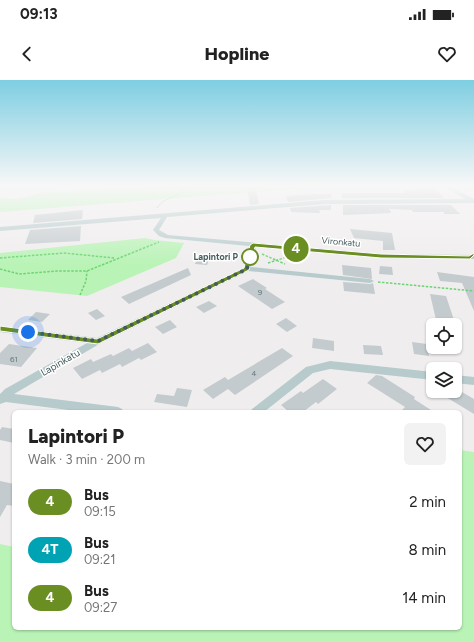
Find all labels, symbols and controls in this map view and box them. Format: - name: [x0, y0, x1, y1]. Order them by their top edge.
- text: 09:13: [20, 5, 58, 23]
- icon: back: [16, 43, 38, 65]
- text: Hopline: [205, 43, 269, 65]
- icon: heart: [436, 43, 458, 65]
- street label: Vironkatu: [321, 234, 361, 249]
- line badge: 4: [283, 236, 309, 262]
- text: 4: [292, 240, 300, 257]
- marker: Lapintori P: [241, 248, 259, 266]
- place label: Lapintori P: [193, 251, 239, 262]
- house number: 9: [258, 287, 263, 297]
- map controls: [426, 318, 462, 398]
- button: locate: [426, 318, 462, 354]
- your location: [18, 322, 38, 342]
- street label: Lapinkatu: [38, 346, 82, 379]
- house number: 61: [10, 354, 18, 364]
- button: layers: [426, 362, 462, 398]
- house number: 4: [252, 368, 257, 378]
- button: heart: [404, 423, 446, 465]
- text: Lapintori P: [28, 425, 124, 448]
- text: Walk · 3 min · 200 m: [28, 452, 145, 467]
- text: Bus: [84, 486, 109, 504]
- text: 4: [46, 493, 54, 510]
- text: 2 min: [409, 493, 446, 511]
- text: 09:15: [84, 504, 116, 519]
- text: Bus: [84, 534, 109, 552]
- text: 4T: [41, 541, 59, 558]
- text: 8 min: [408, 541, 446, 559]
- text: 09:21: [84, 552, 116, 567]
- text: Bus: [84, 582, 109, 600]
- text: 4: [46, 589, 54, 606]
- text: 14 min: [402, 589, 446, 607]
- text: 09:27: [84, 600, 117, 615]

